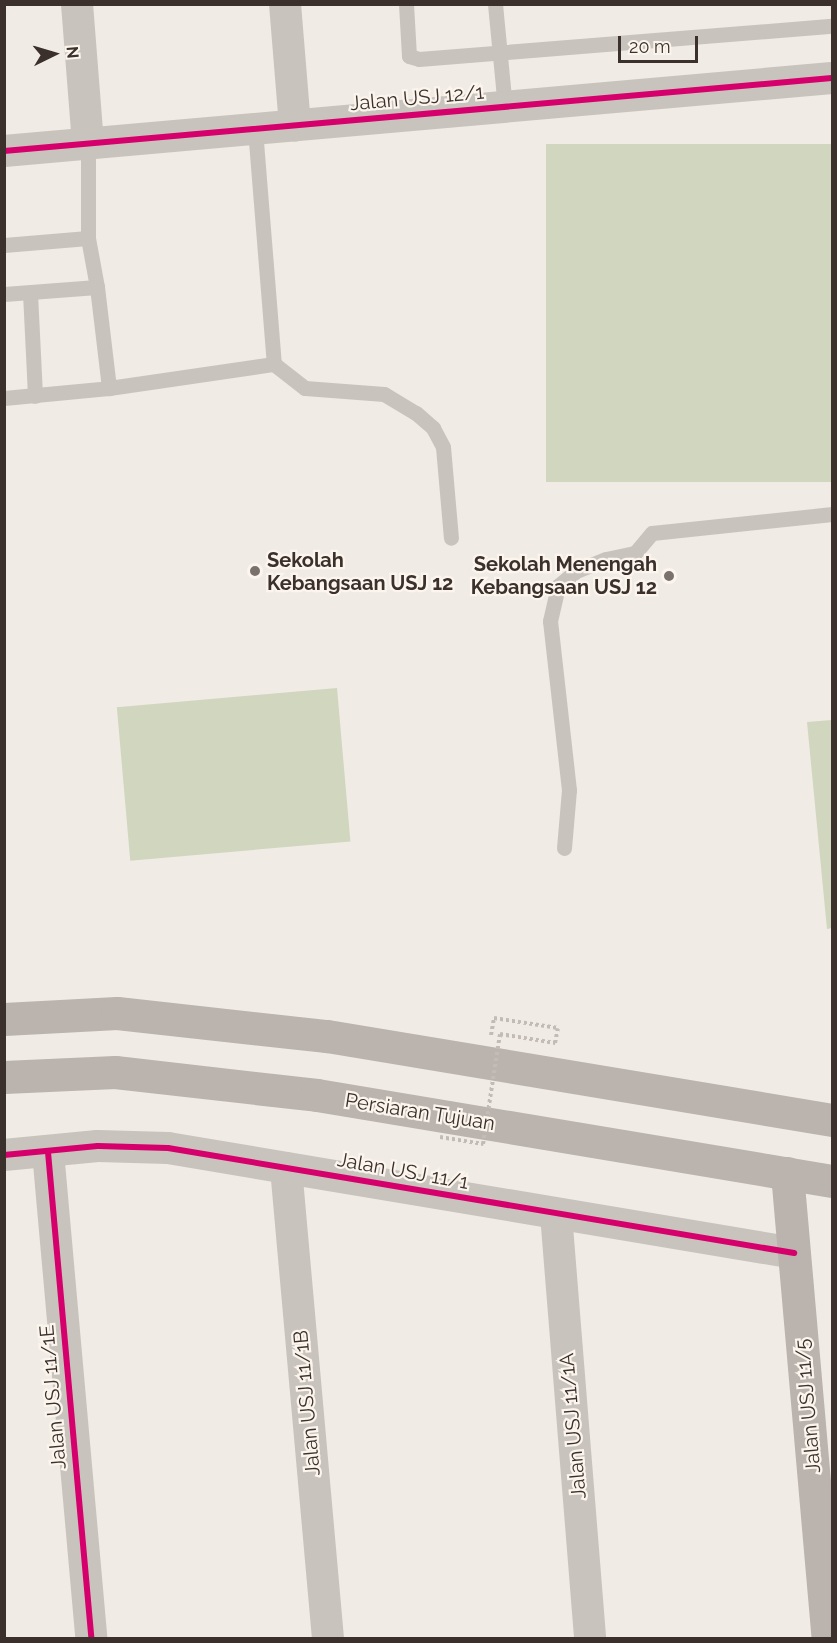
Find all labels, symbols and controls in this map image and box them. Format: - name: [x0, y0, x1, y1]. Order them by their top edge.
- north arrow: [24, 24, 84, 84]
- scale bar: [621, 24, 700, 62]
- text: 20 m: [629, 36, 671, 57]
- text: N: [62, 45, 82, 59]
- street label: Jalan USJ 12/1: [349, 80, 485, 116]
- place label: Sekolah Kebangsaan USJ 12: [267, 548, 453, 595]
- place label: Sekolah Menengah Kebangsaan USJ 12: [471, 552, 657, 599]
- marker: Sekolah Kebangsaan USJ 12: [248, 564, 262, 578]
- marker: Sekolah Menengah Kebangsaan USJ 12: [662, 569, 676, 583]
- street label: Persiaran Tujuan: [343, 1088, 497, 1136]
- street label: Jalan USJ 11/1: [336, 1148, 470, 1194]
- street label: Jalan USJ 11/1E: [35, 1324, 71, 1470]
- street label: Jalan USJ 11/1B: [289, 1329, 325, 1477]
- street label: Jalan USJ 11/5: [790, 1338, 826, 1474]
- street label: Jalan USJ 11/1A: [555, 1352, 591, 1500]

